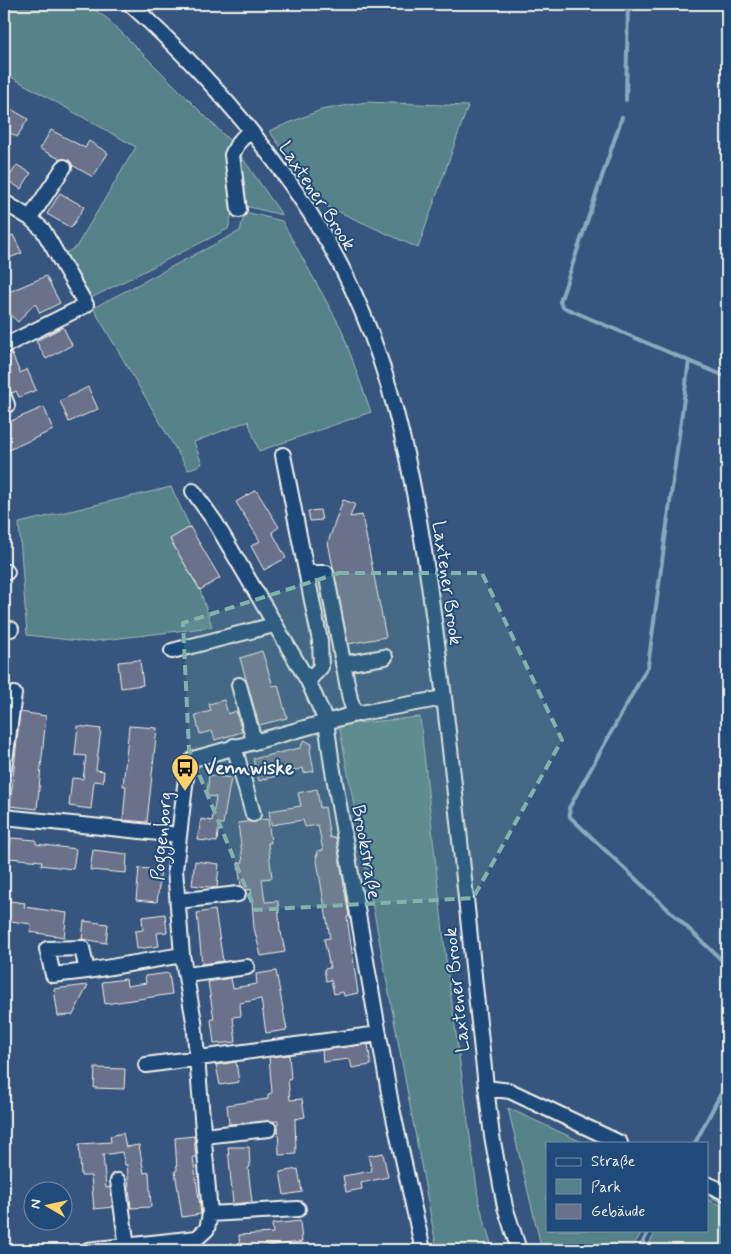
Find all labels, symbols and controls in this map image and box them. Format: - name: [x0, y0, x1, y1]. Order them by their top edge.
- street label: Laxtener Brook: [272, 137, 362, 256]
- street label: Laxtener Brook: [426, 519, 468, 647]
- bus stop icon: Vennwiske: [170, 753, 200, 792]
- place label: Vennwiske: [204, 756, 294, 781]
- street label: Poggenborg: [146, 790, 181, 882]
- street label: Brookstraße: [345, 803, 387, 901]
- street label: Laxtener Brook: [438, 926, 476, 1054]
- legend: [546, 1142, 708, 1232]
- text: Straße: [591, 1152, 635, 1172]
- text: Park: [591, 1178, 621, 1198]
- north arrow: [22, 1182, 72, 1232]
- text: N: [27, 1198, 46, 1210]
- text: Gebäude: [591, 1202, 645, 1222]

